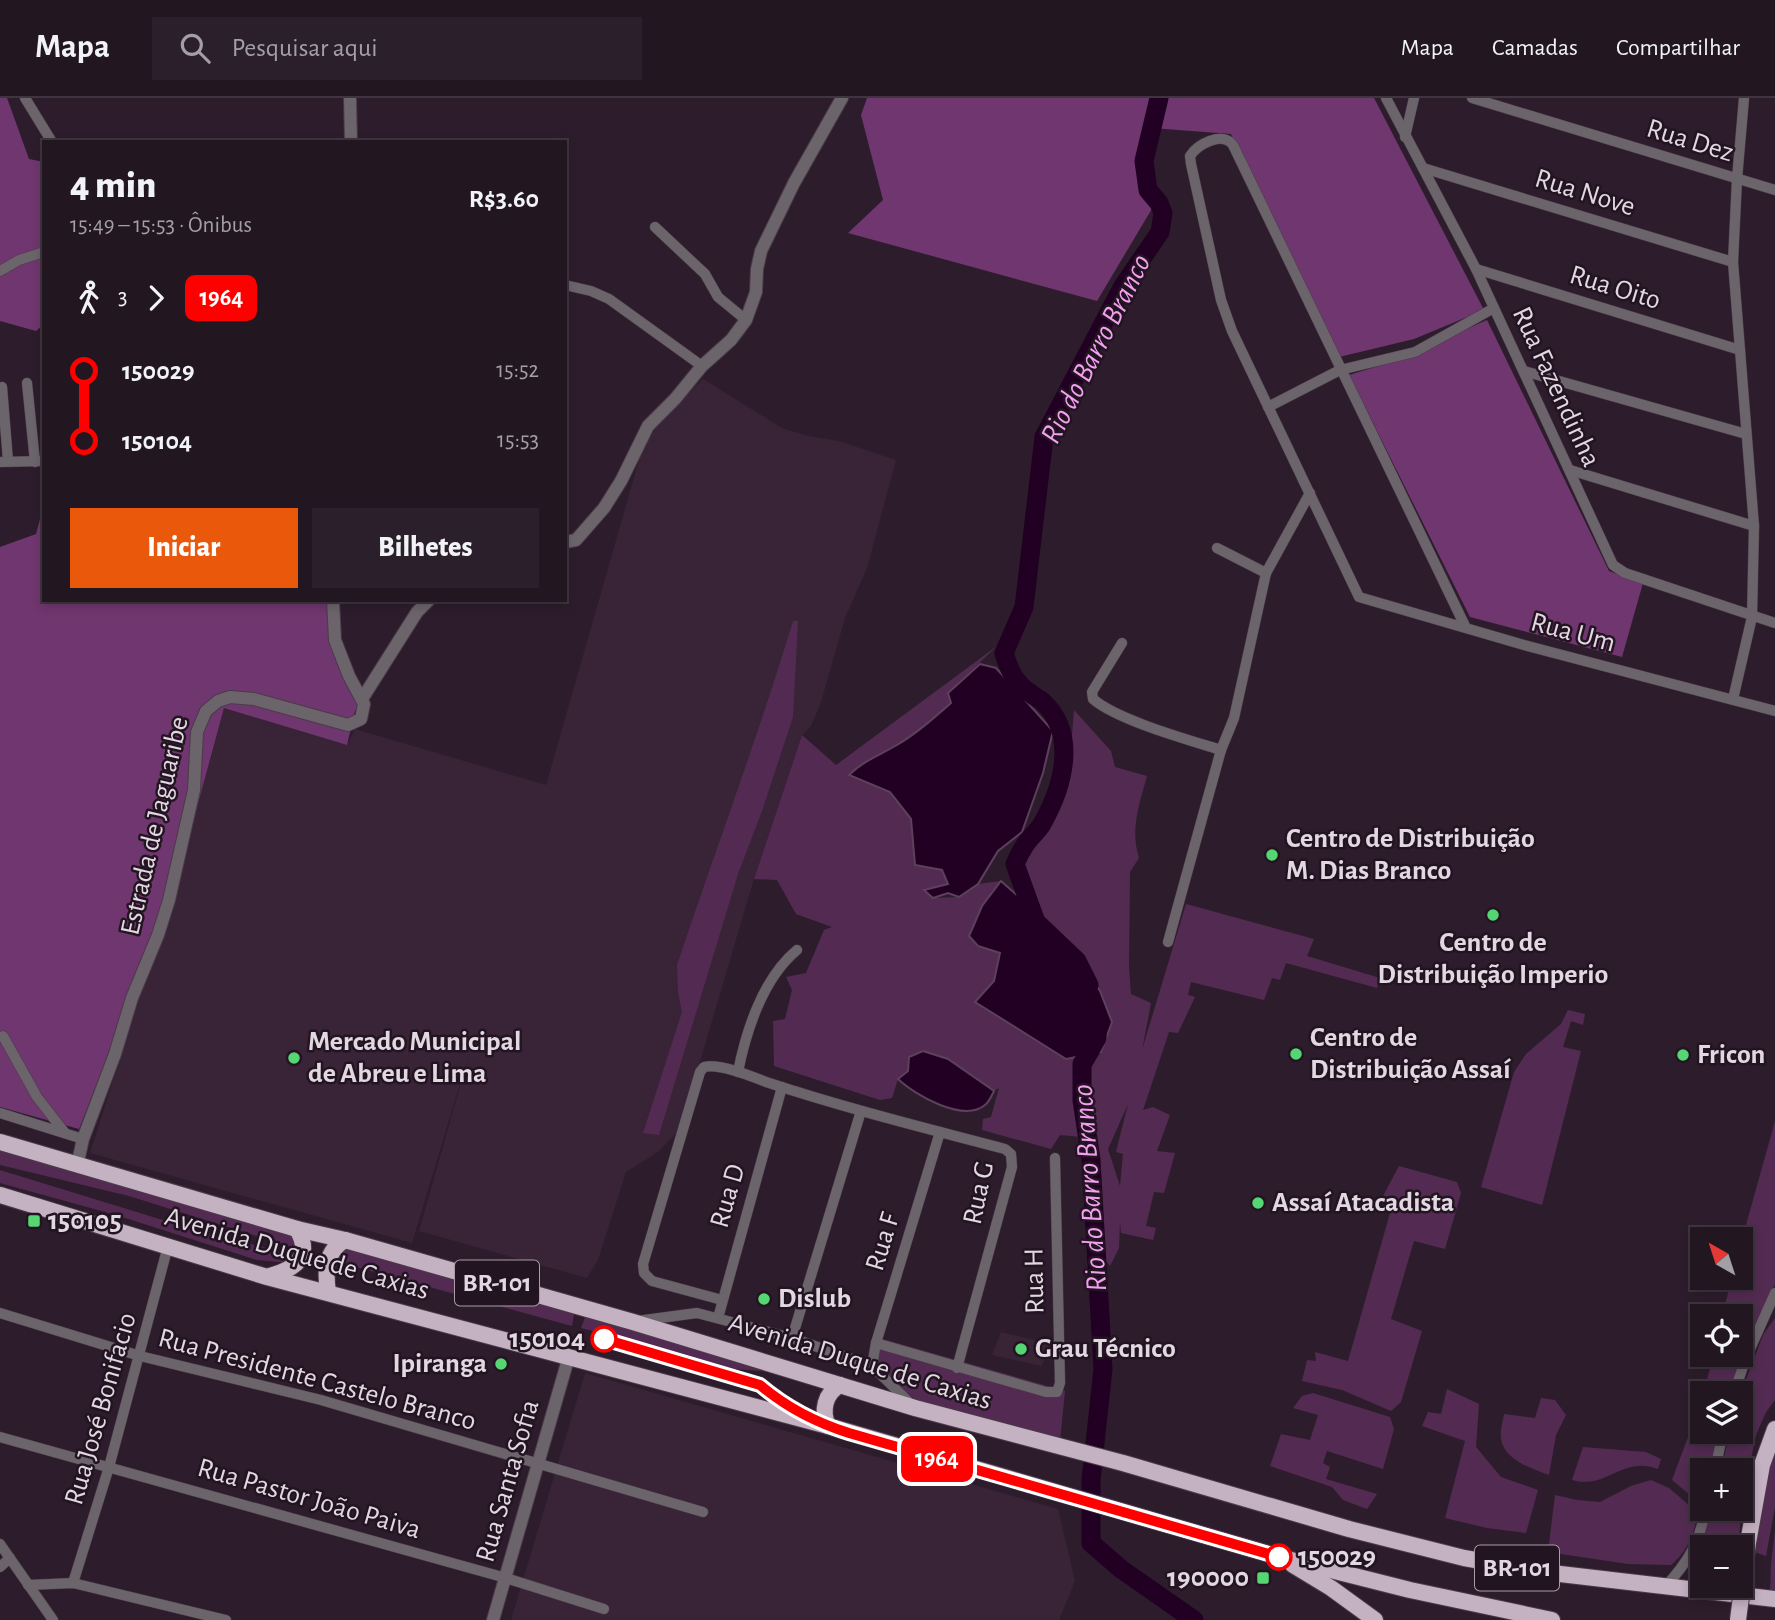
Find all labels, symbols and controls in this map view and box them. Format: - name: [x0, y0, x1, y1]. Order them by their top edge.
- search box: [152, 17, 642, 80]
- icon: search: [176, 29, 214, 67]
- text: Mapa: [35, 31, 110, 64]
- text: Pesquisar aqui: [232, 35, 378, 61]
- text: Mapa: [1401, 36, 1454, 60]
- text: Camadas: [1492, 36, 1578, 60]
- text: Compartilhar: [1616, 36, 1740, 60]
- street label: Rua Dez: [1643, 115, 1737, 167]
- street label: Rua Nove: [1532, 165, 1638, 221]
- text: 4 min: [70, 167, 156, 205]
- text: R$3.60: [469, 186, 539, 212]
- text: 15:49 – 15:53 · Ônibus: [70, 214, 252, 237]
- water label: Rio do Barro Branco: [1035, 250, 1157, 448]
- street label: Rua Oito: [1566, 261, 1664, 315]
- icon: walk: [70, 279, 108, 317]
- icon: forward: [137, 279, 175, 317]
- text: 3: [118, 286, 127, 309]
- text: 1964: [199, 286, 243, 310]
- street label: Rua Fazendinha: [1507, 303, 1605, 471]
- text: 150029: [122, 358, 195, 384]
- text: 15:52: [496, 359, 539, 382]
- text: 150104: [122, 428, 192, 454]
- text: 15:53: [497, 429, 539, 452]
- button: Iniciar: [70, 508, 298, 588]
- button: Bilhetes: [312, 508, 539, 588]
- street label: Rua Um: [1528, 608, 1618, 658]
- street label: Estrada de Jaguaribe: [116, 714, 194, 938]
- place label: Centro de Distribuição M. Dias Branco: [1286, 825, 1535, 885]
- marker: Centro de Distribuição M. Dias Branco: [1264, 847, 1280, 863]
- marker: Centro de Distribuição Imperio: [1485, 907, 1501, 923]
- place label: Centro de Distribuição Imperio: [1378, 929, 1608, 989]
- place label: Centro de Distribuição Assaí: [1310, 1024, 1511, 1084]
- place label: Mercado Municipal de Abreu e Lima: [308, 1028, 521, 1088]
- place label: Fricon: [1697, 1041, 1765, 1069]
- marker: Centro de Distribuição Assaí: [1288, 1046, 1304, 1062]
- marker: Fricon: [1675, 1047, 1691, 1063]
- marker: Mercado Municipal de Abreu e Lima: [286, 1050, 302, 1066]
- water label: Rio do Barro Branco: [1068, 1083, 1112, 1293]
- street label: Rua G: [959, 1159, 999, 1227]
- street label: Rua D: [706, 1161, 750, 1231]
- place label: Assaí Atacadista: [1272, 1189, 1454, 1217]
- marker: Assaí Atacadista: [1250, 1195, 1266, 1211]
- street label: Avenida Duque de Caxias: [162, 1203, 432, 1305]
- place label: 150105: [48, 1207, 122, 1235]
- street label: Rua F: [861, 1209, 905, 1274]
- marker: 150105: [26, 1213, 42, 1229]
- north arrow: [1690, 1227, 1754, 1290]
- map controls: [1690, 1227, 1753, 1598]
- street label: Rua H: [1020, 1248, 1050, 1314]
- road number: BR-101: [455, 1260, 539, 1306]
- place label: Dislub: [778, 1285, 851, 1313]
- marker: Dislub: [756, 1291, 772, 1307]
- button: locate: [1690, 1304, 1753, 1367]
- street label: Avenida Duque de Caxias: [725, 1309, 995, 1415]
- street label: Rua José Bonifacio: [60, 1310, 142, 1508]
- street label: Rua Presidente Castelo Branco: [155, 1324, 479, 1436]
- place label: 150104: [509, 1325, 585, 1353]
- marker: 150104: [591, 1326, 617, 1352]
- place label: Grau Técnico: [1035, 1335, 1176, 1363]
- marker: Grau Técnico: [1013, 1341, 1029, 1357]
- place label: Ipiranga: [392, 1350, 487, 1378]
- marker: Ipiranga: [493, 1356, 509, 1372]
- button: layers: [1690, 1381, 1753, 1444]
- street label: Rua Santa Sofia: [471, 1397, 545, 1565]
- line badge: 1964: [888, 1436, 986, 1482]
- text: 1964: [915, 1447, 959, 1471]
- street label: Rua Pastor João Paiva: [194, 1454, 424, 1544]
- button: +: [1690, 1458, 1753, 1521]
- button: −: [1690, 1535, 1753, 1598]
- place label: 150029: [1298, 1543, 1376, 1571]
- marker: 150029: [1266, 1544, 1292, 1570]
- road number: BR-101: [1475, 1546, 1559, 1590]
- place label: 190000: [1167, 1564, 1249, 1592]
- marker: 190000: [1255, 1570, 1271, 1586]

